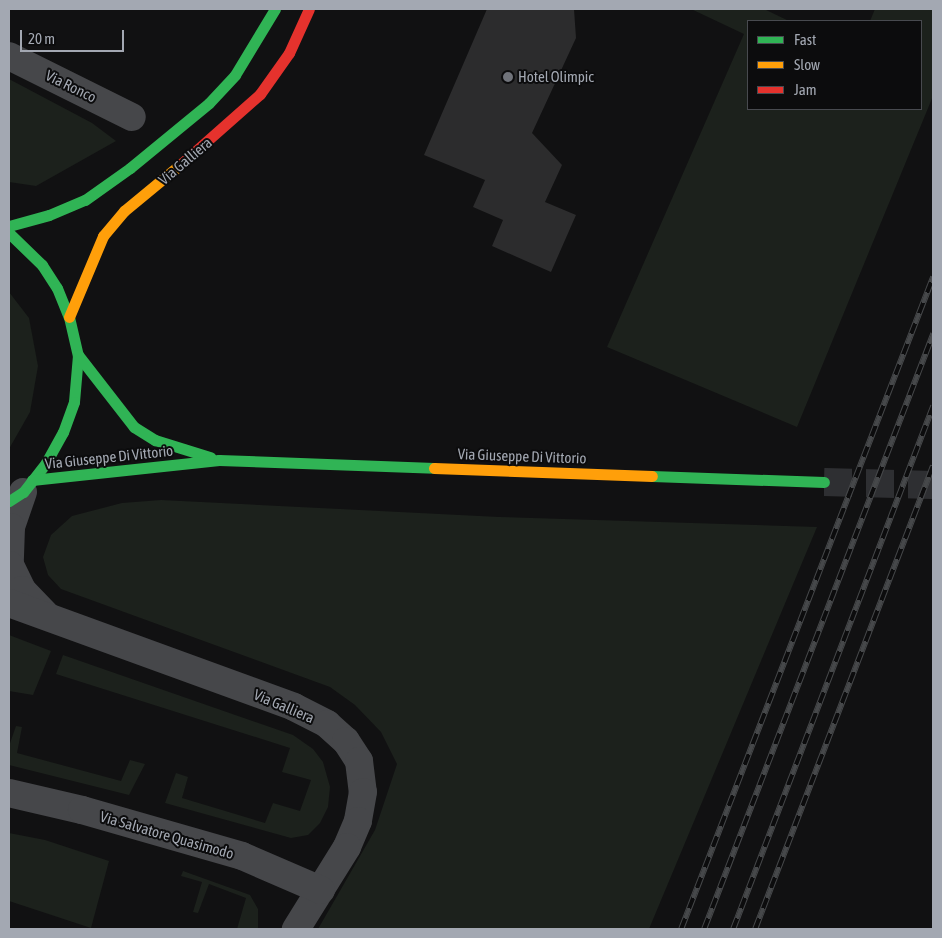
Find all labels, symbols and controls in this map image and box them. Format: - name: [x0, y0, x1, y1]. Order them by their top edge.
- scale bar: [22, 20, 126, 52]
- legend: [747, 20, 922, 110]
- text: 20 m: [28, 30, 55, 47]
- text: Fast: [794, 31, 816, 48]
- text: Slow: [794, 56, 820, 73]
- street label: Via Ronco: [43, 66, 99, 106]
- place label: Hotel Olimpic: [518, 68, 594, 86]
- marker: Hotel Olimpic: [502, 71, 514, 83]
- text: Jam: [794, 81, 817, 98]
- street label: Via Galliera: [155, 134, 215, 188]
- street label: Via Giuseppe Di Vittorio: [44, 441, 174, 473]
- street label: Via Giuseppe Di Vittorio: [457, 445, 587, 467]
- street label: Via Galliera: [251, 685, 317, 727]
- street label: Via Salvatore Quasimodo: [98, 807, 236, 863]

